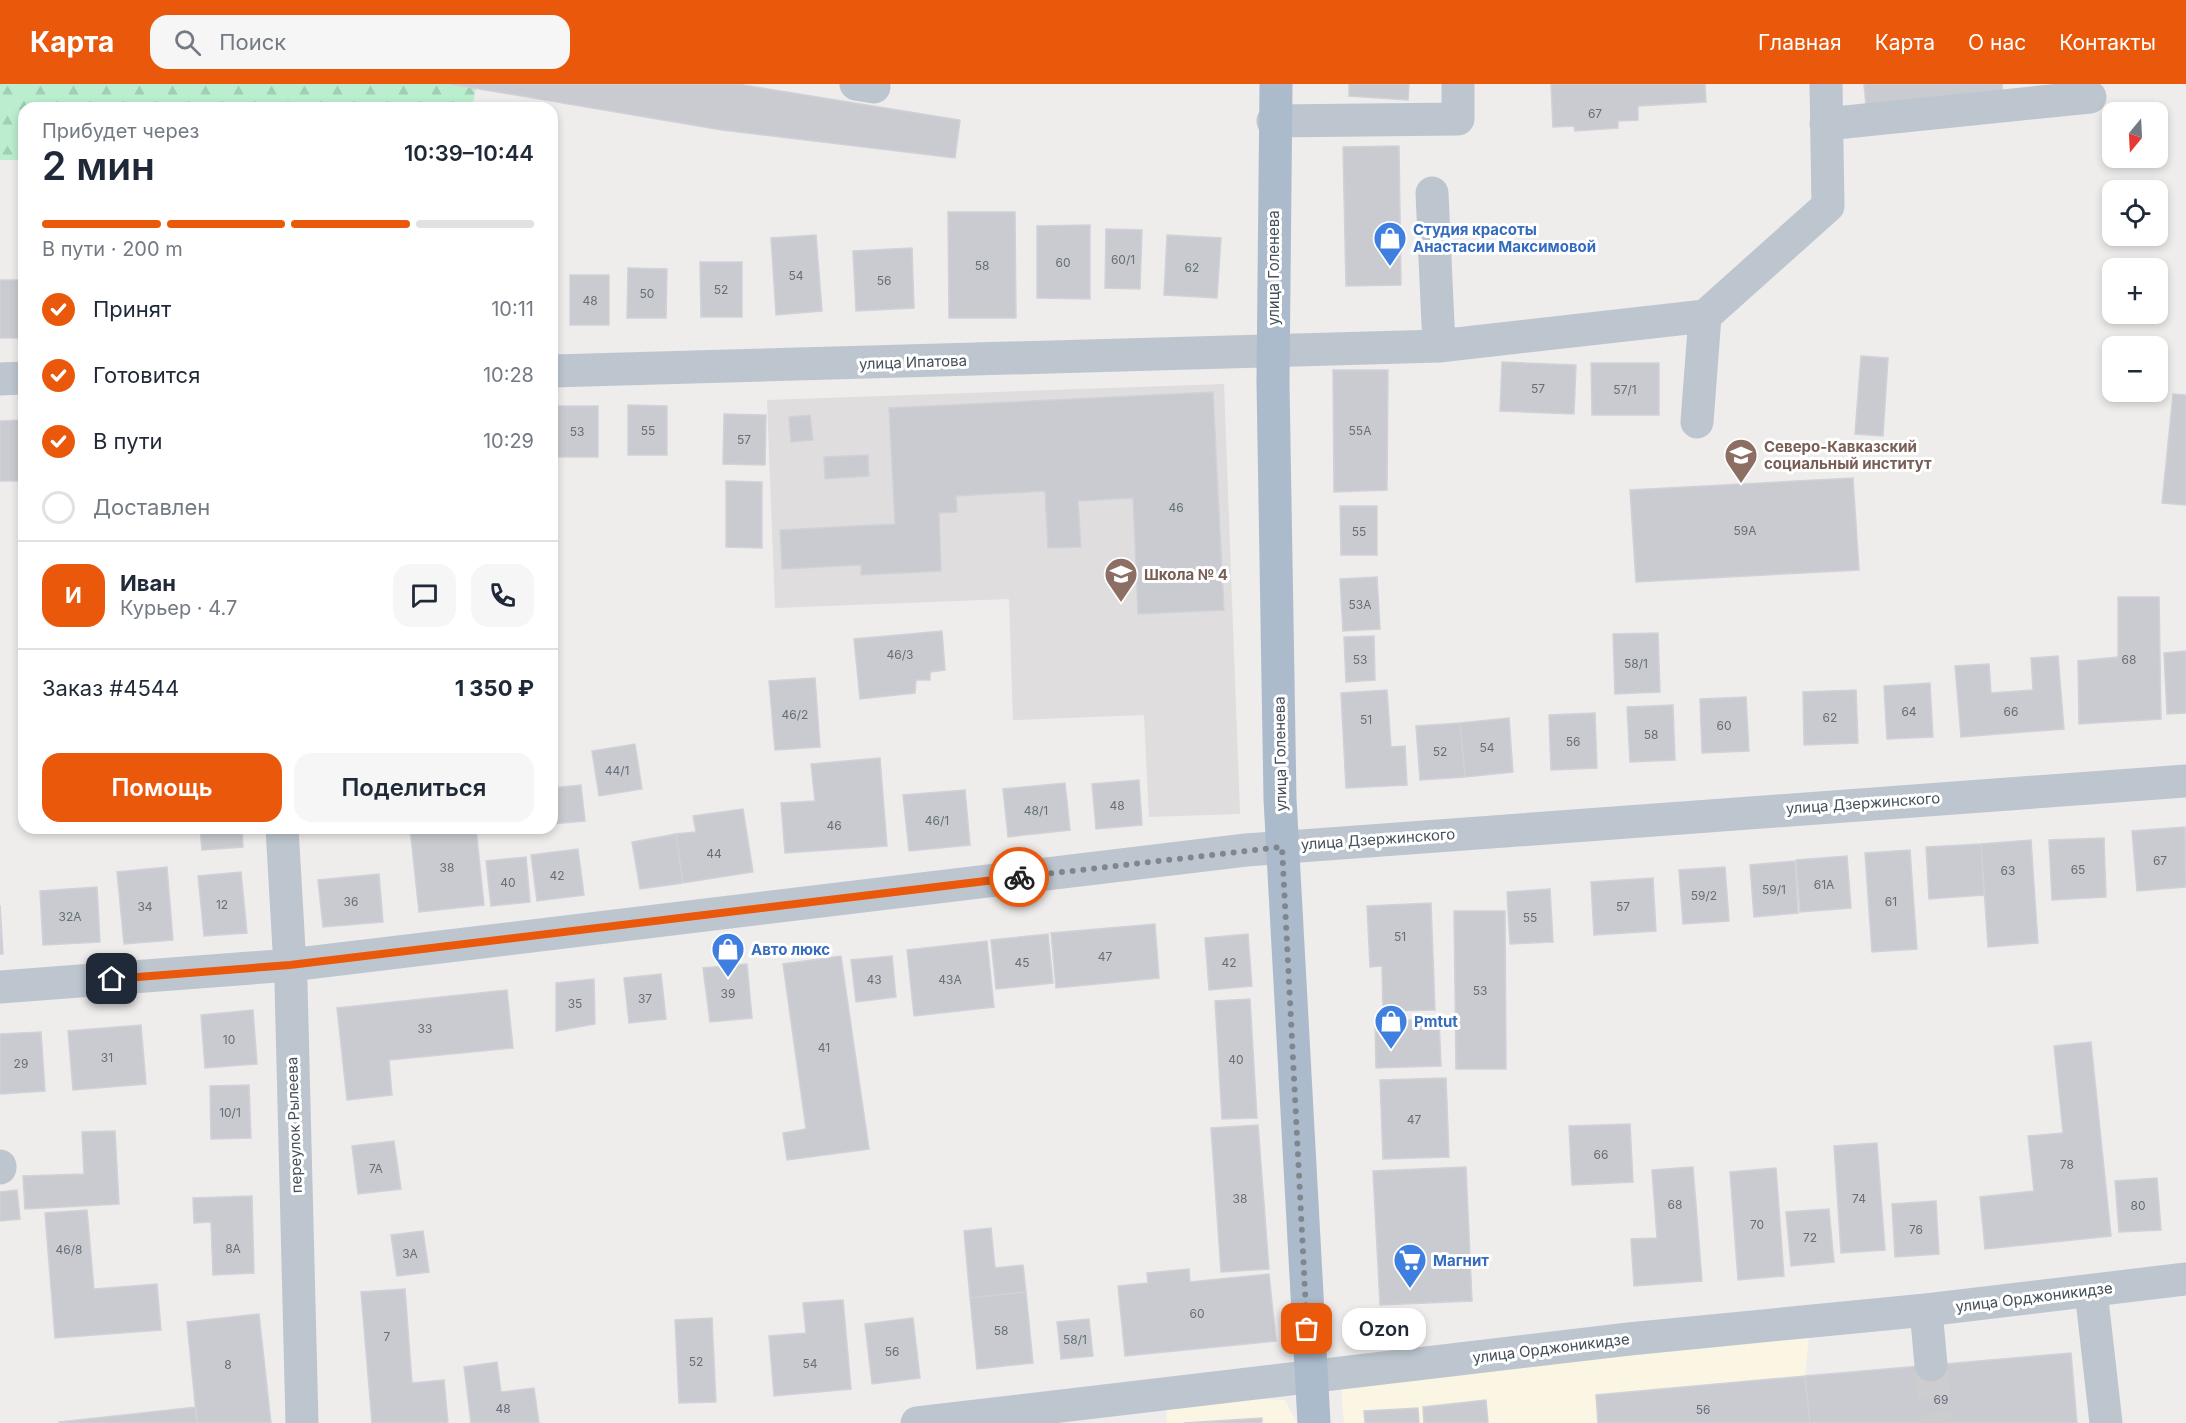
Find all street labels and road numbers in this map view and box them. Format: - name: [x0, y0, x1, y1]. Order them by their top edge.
- street label: улица Голенева: [1264, 210, 1283, 326]
- street label: улица Ипатова: [859, 351, 967, 373]
- street label: улица Голенева: [1269, 696, 1291, 812]
- street label: улица Дзержинского: [1785, 788, 1941, 818]
- street label: улица Дзержинского: [1300, 824, 1456, 854]
- street label: переулок Рылеева: [282, 1056, 306, 1194]
- street label: улица Орджоникидзе: [1954, 1278, 2114, 1316]
- street label: улица Орджоникидзе: [1471, 1329, 1631, 1367]

